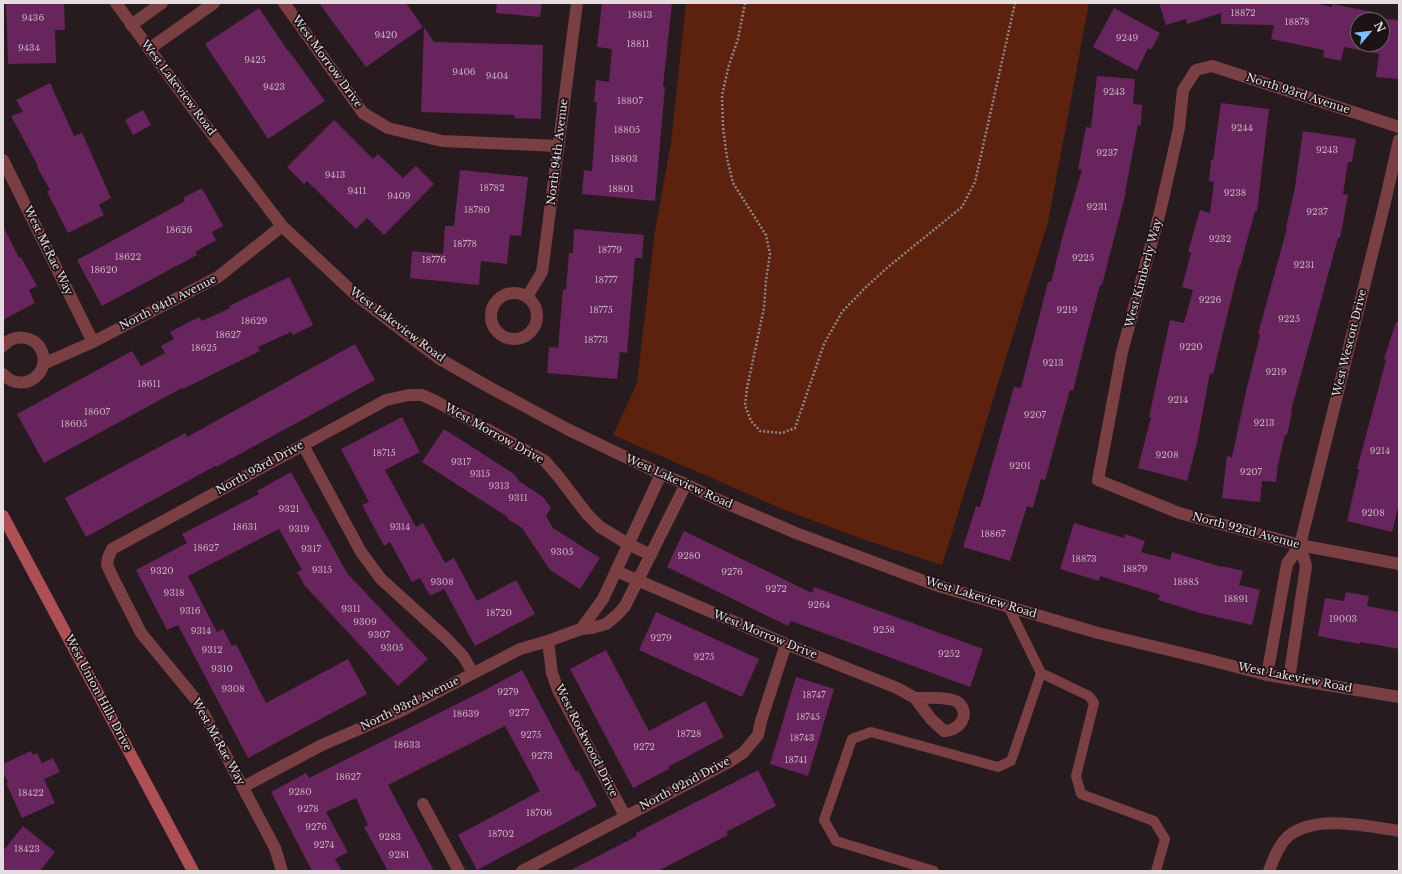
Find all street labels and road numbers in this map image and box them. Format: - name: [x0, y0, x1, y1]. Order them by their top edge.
- street label: West Morrow Drive: [289, 13, 365, 111]
- street label: West Lakeview Road: [138, 38, 218, 138]
- street label: North 93rd Avenue: [1244, 71, 1352, 117]
- street label: North 94th Avenue: [545, 98, 571, 206]
- street label: West McRae Way: [21, 204, 75, 298]
- street label: West Kimberly Way: [1123, 217, 1165, 329]
- street label: North 94th Avenue: [117, 273, 219, 333]
- street label: West Lakeview Road: [347, 285, 447, 365]
- street label: West Wescott Drive: [1330, 288, 1370, 398]
- street label: West Morrow Drive: [442, 401, 546, 467]
- street label: North 93rd Drive: [214, 438, 306, 498]
- street label: West Lakeview Road: [623, 452, 735, 512]
- street label: North 92nd Avenue: [1191, 510, 1301, 552]
- street label: West Lakeview Road: [924, 575, 1038, 621]
- street label: West Morrow Drive: [711, 608, 819, 662]
- street label: West Union Hills Drive: [62, 633, 134, 753]
- street label: West Lakeview Road: [1237, 660, 1353, 696]
- street label: North 93rd Avenue: [358, 674, 462, 734]
- street label: West Rockwood Drive: [552, 682, 620, 800]
- street label: West McRae Way: [189, 696, 247, 788]
- street label: North 92nd Drive: [638, 755, 732, 813]

